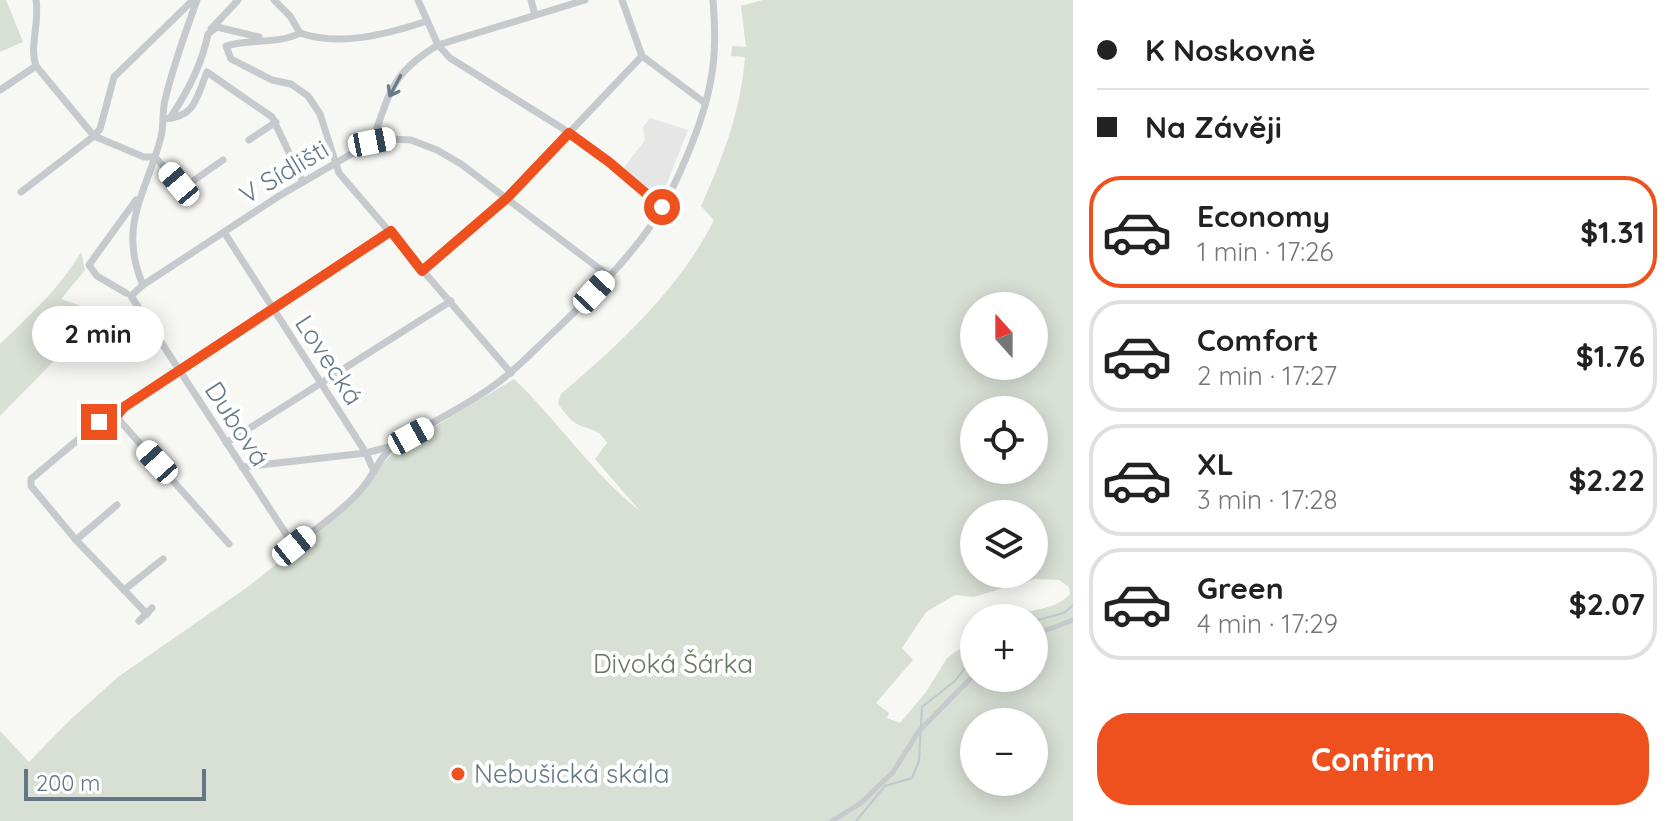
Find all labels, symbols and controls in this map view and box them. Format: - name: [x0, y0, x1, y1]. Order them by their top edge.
- text: K Noskovně: [1145, 31, 1316, 69]
- one-way arrow: [386, 74, 402, 97]
- text: Na Závěji: [1145, 108, 1282, 146]
- car: [346, 126, 398, 158]
- street label: V Sídlišti: [233, 132, 334, 211]
- car: [154, 158, 204, 210]
- route start: [644, 189, 680, 225]
- icon: car: [1101, 196, 1173, 268]
- text: Economy: [1197, 197, 1330, 235]
- text: $1.31: [1580, 213, 1645, 251]
- text: 1 min · 17:26: [1197, 235, 1334, 268]
- car: [569, 266, 619, 318]
- north arrow: [960, 292, 1048, 380]
- map controls: [960, 292, 1048, 796]
- callout: 2 min: [33, 306, 165, 362]
- street label: Lovecká: [288, 308, 371, 411]
- text: 2 min: [64, 317, 132, 350]
- icon: car: [1101, 320, 1173, 392]
- text: Comfort: [1197, 321, 1318, 359]
- text: $1.76: [1576, 337, 1645, 375]
- text: 2 min · 17:27: [1197, 359, 1337, 392]
- street label: Dubová: [198, 375, 277, 472]
- button: locate: [960, 396, 1048, 484]
- route end: [81, 404, 117, 440]
- car: [384, 414, 438, 458]
- car: [132, 436, 182, 488]
- icon: car: [1101, 444, 1173, 516]
- text: XL: [1197, 445, 1234, 483]
- text: $2.22: [1568, 461, 1645, 499]
- text: 3 min · 17:28: [1197, 483, 1338, 516]
- button: layers: [960, 500, 1048, 588]
- car: [268, 522, 320, 570]
- icon: car: [1101, 568, 1173, 640]
- text: Green: [1197, 569, 1284, 607]
- text: $2.07: [1569, 585, 1645, 623]
- button: +: [960, 604, 1048, 692]
- text: 4 min · 17:29: [1197, 607, 1338, 640]
- park label: Divoká Šárka: [593, 647, 753, 680]
- button: −: [960, 708, 1048, 796]
- button: Confirm: [1097, 713, 1649, 805]
- place label: Nebušická skála: [474, 757, 670, 790]
- scale bar: [24, 765, 206, 801]
- marker: Nebušická skála: [449, 765, 467, 783]
- text: 200 m: [36, 769, 100, 797]

